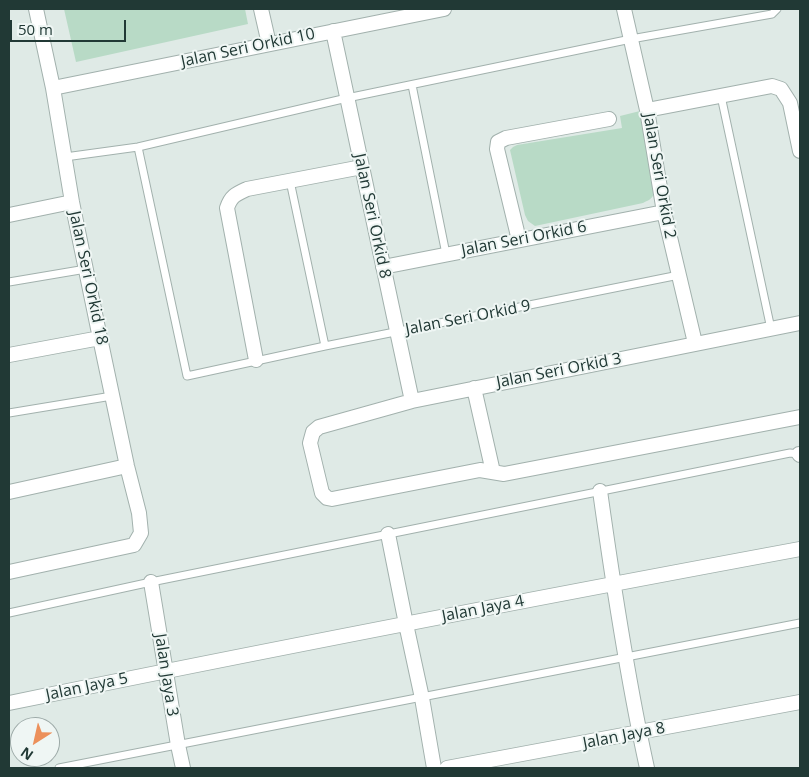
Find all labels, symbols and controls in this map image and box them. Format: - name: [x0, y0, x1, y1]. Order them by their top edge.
- scale bar: [12, 10, 129, 42]
- text: 50 m: [18, 19, 53, 39]
- street label: Jalan Seri Orkid 10: [179, 24, 317, 72]
- street label: Jalan Seri Orkid 2: [639, 112, 679, 240]
- street label: Jalan Seri Orkid 8: [349, 152, 395, 280]
- street label: Jalan Seri Orkid 18: [64, 209, 112, 347]
- street label: Jalan Seri Orkid 6: [460, 217, 588, 261]
- street label: Jalan Seri Orkid 9: [404, 296, 532, 340]
- street label: Jalan Seri Orkid 3: [495, 349, 623, 393]
- street label: Jalan Jaya 4: [440, 592, 526, 626]
- street label: Jalan Jaya 3: [150, 632, 182, 718]
- street label: Jalan Jaya 5: [44, 669, 130, 705]
- north arrow: [10, 717, 60, 767]
- street label: Jalan Jaya 8: [581, 719, 667, 753]
- text: N: [17, 743, 37, 765]

